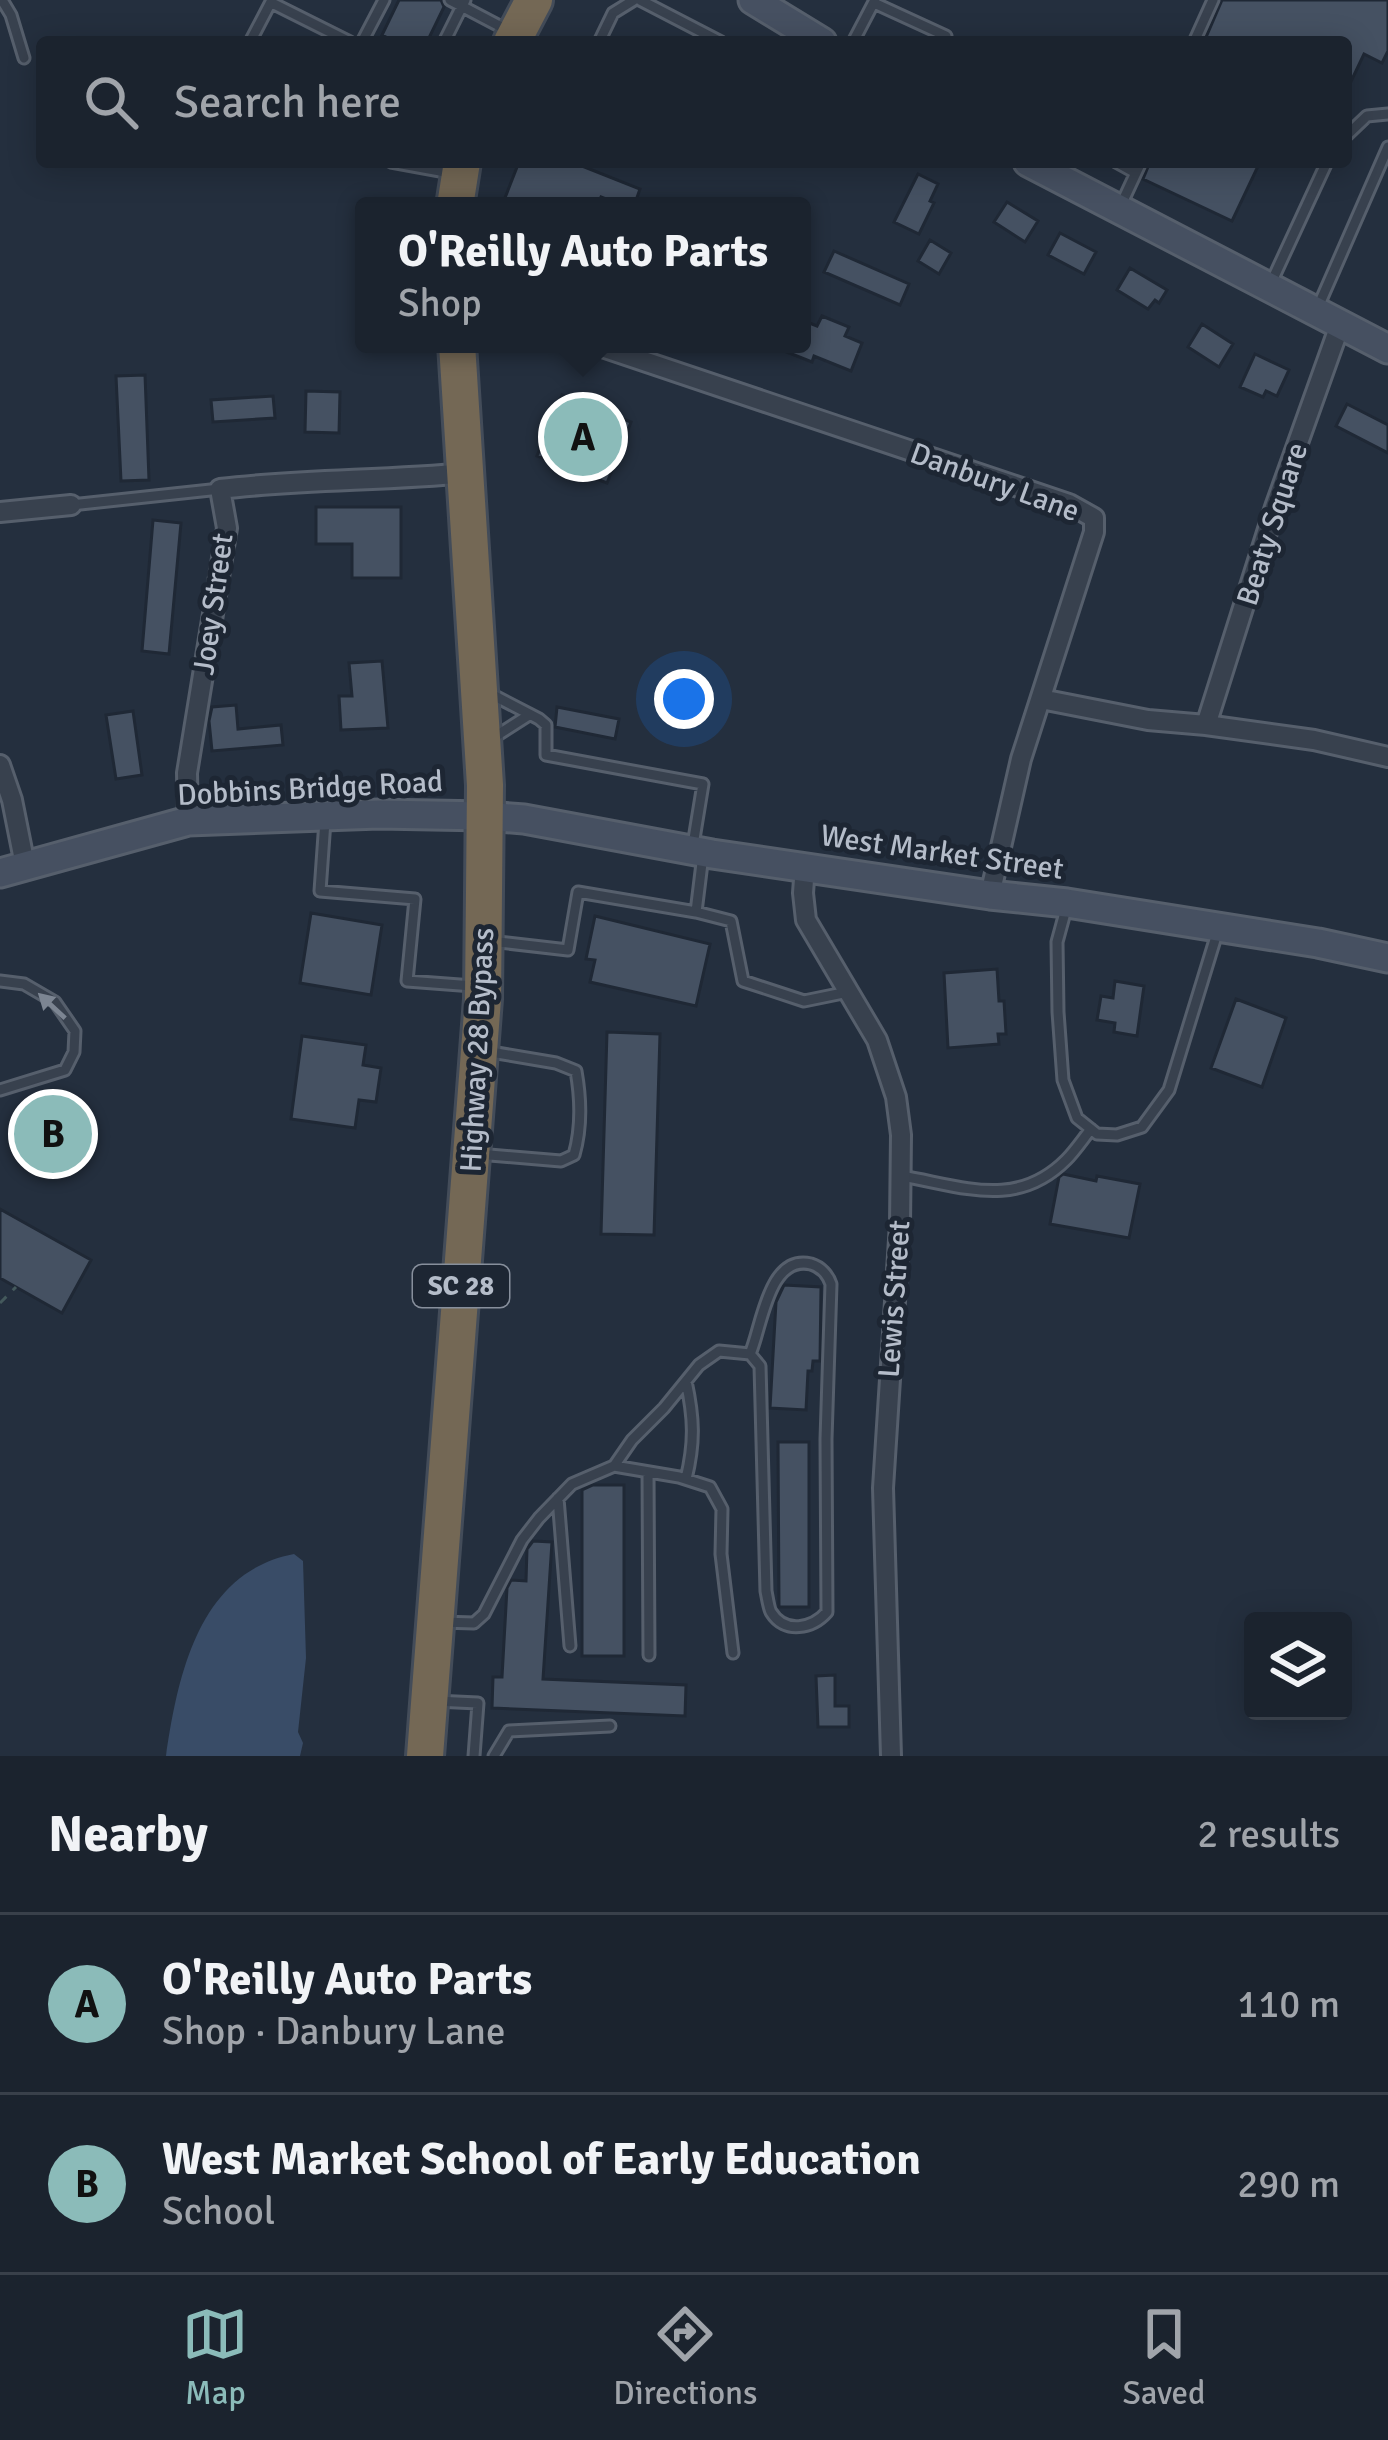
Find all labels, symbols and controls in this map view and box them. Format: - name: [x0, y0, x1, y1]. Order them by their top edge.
- search box: [36, 36, 1352, 168]
- icon: search: [78, 69, 144, 135]
- text: Search here: [174, 75, 401, 130]
- popup: [355, 197, 811, 353]
- text: O'Reilly Auto Parts: [398, 224, 768, 279]
- text: Shop: [398, 279, 482, 327]
- pin: A: [544, 392, 622, 482]
- street label: Danbury Lane: [905, 435, 1084, 530]
- street label: Beaty Square: [1229, 438, 1316, 610]
- street label: Joey Street: [185, 531, 242, 677]
- your location: [654, 669, 714, 729]
- street label: Dobbins Bridge Road: [176, 763, 444, 814]
- street label: West Market Street: [818, 817, 1066, 888]
- street label: Highway 28 Bypass: [453, 927, 502, 1173]
- one-way arrow: [38, 993, 67, 1020]
- pin: B: [14, 1089, 92, 1179]
- street label: Lewis Street: [871, 1219, 918, 1379]
- road number: SC 28: [413, 1265, 509, 1307]
- map controls: [1244, 1612, 1352, 1720]
- button: layers: [1244, 1612, 1352, 1720]
- text: Nearby: [48, 1803, 208, 1866]
- text: 2 results: [1197, 1810, 1340, 1858]
- text: O'Reilly Auto Parts: [162, 1952, 532, 2007]
- text: A: [75, 1980, 99, 2028]
- text: 110 m: [1237, 1980, 1340, 2028]
- text: Shop · Danbury Lane: [162, 2007, 505, 2055]
- text: West Market School of Early Education: [162, 2132, 921, 2187]
- text: B: [75, 2160, 99, 2208]
- text: 290 m: [1237, 2160, 1340, 2208]
- text: School: [162, 2187, 275, 2235]
- tab: Map: [182, 2301, 248, 2414]
- tab: Directions: [613, 2301, 758, 2414]
- tab: Saved: [1122, 2301, 1206, 2414]

